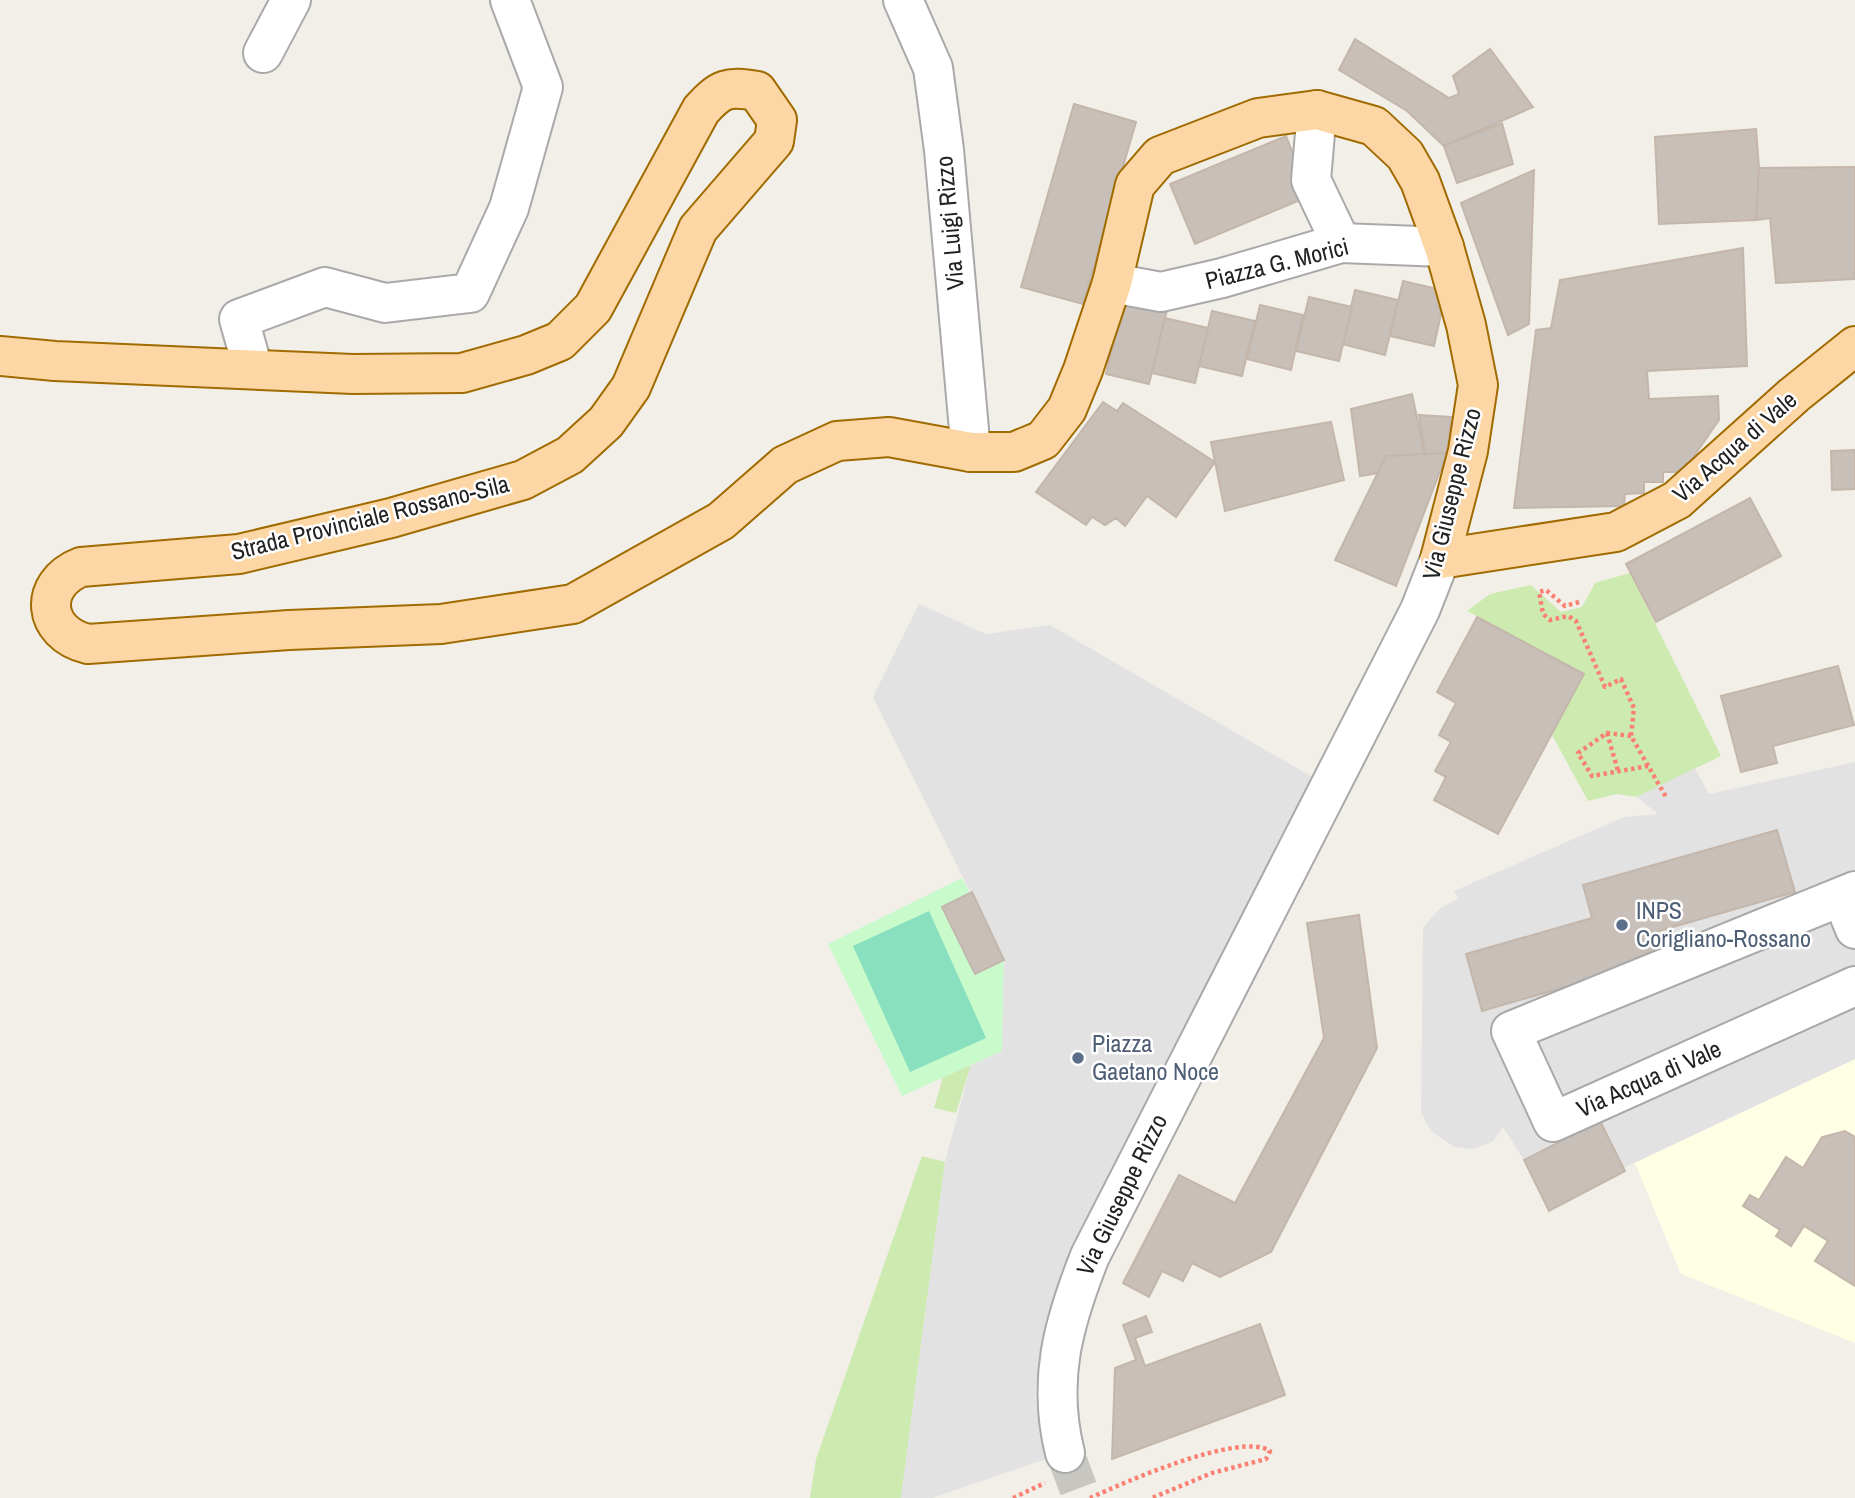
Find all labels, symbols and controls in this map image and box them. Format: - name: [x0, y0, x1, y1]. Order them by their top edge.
- street label: Via Luigi Rizzo: [927, 155, 971, 291]
- street label: Piazza G. Morici: [1202, 230, 1352, 296]
- street label: Via Acqua di Vale: [1665, 383, 1803, 509]
- street label: Via Giuseppe Rizzo: [1414, 405, 1488, 583]
- street label: Strada Provinciale Rossano-Sila: [227, 467, 512, 567]
- place label: INPS Corigliano-Rossano: [1636, 894, 1811, 954]
- marker: INPS Corigliano-Rossano: [1614, 917, 1630, 933]
- place label: Piazza Gaetano Noce: [1092, 1027, 1219, 1087]
- street label: Via Acqua di Vale: [1571, 1032, 1726, 1124]
- marker: Piazza Gaetano Noce: [1070, 1050, 1086, 1066]
- street label: Via Giuseppe Rizzo: [1068, 1109, 1174, 1281]

